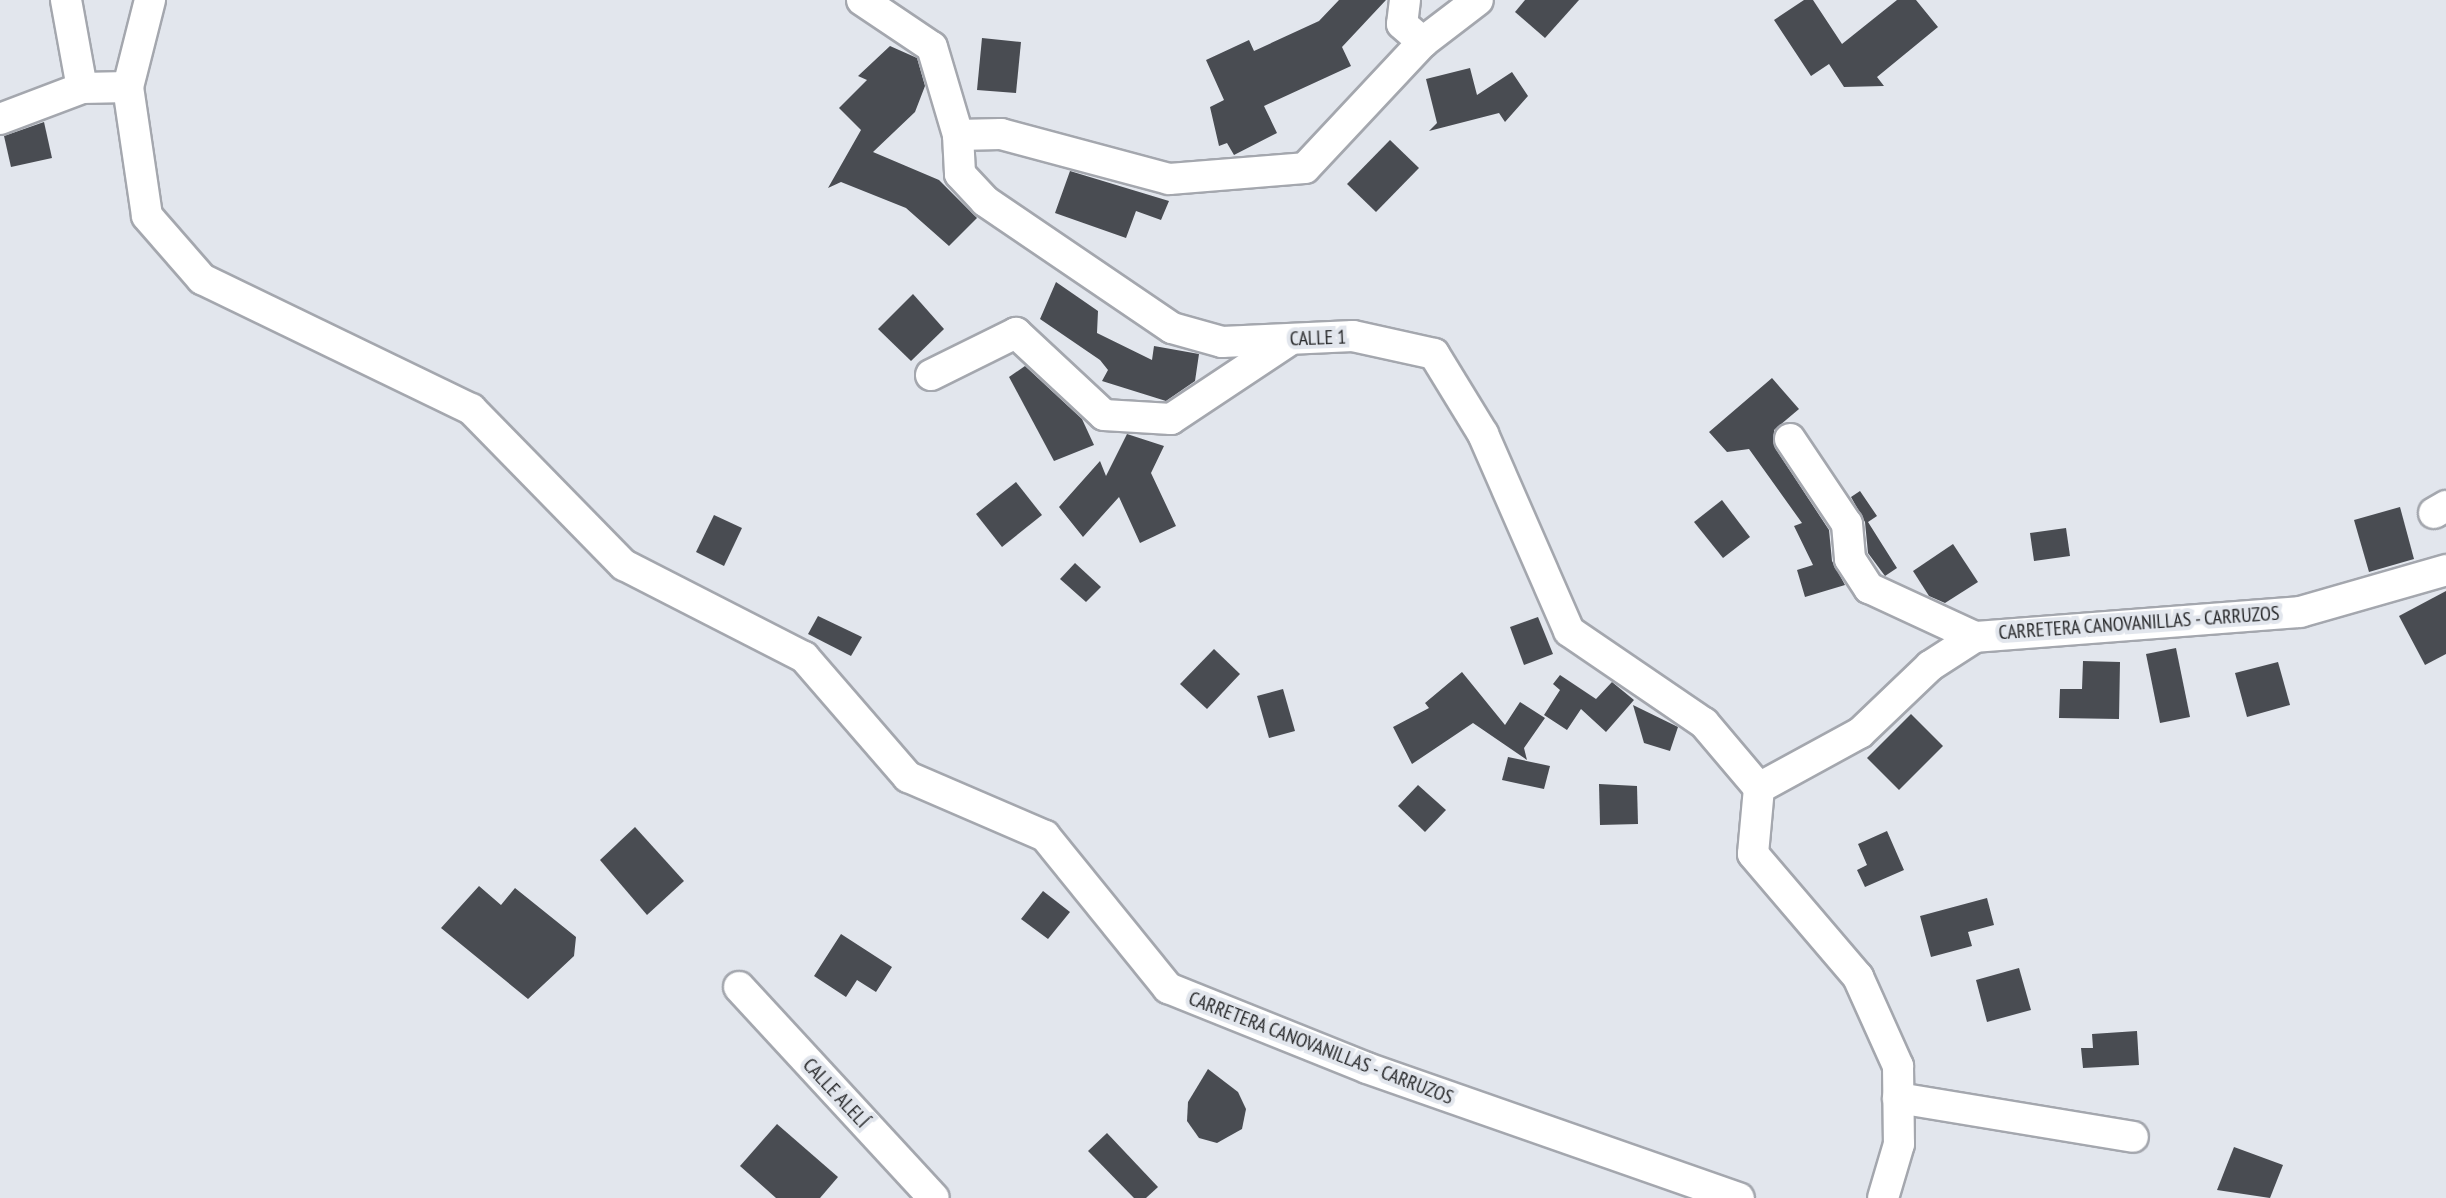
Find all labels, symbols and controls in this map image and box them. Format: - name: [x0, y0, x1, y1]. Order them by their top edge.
- street label: CALLE 1: [1289, 325, 1347, 351]
- street label: CARRETERA CANOVANILLAS - CARRUZOS: [1997, 601, 2281, 645]
- street label: CARRETERA CANOVANILLAS - CARRUZOS: [1184, 986, 1458, 1110]
- street label: CALLE ALELÍ: [798, 1053, 874, 1133]

